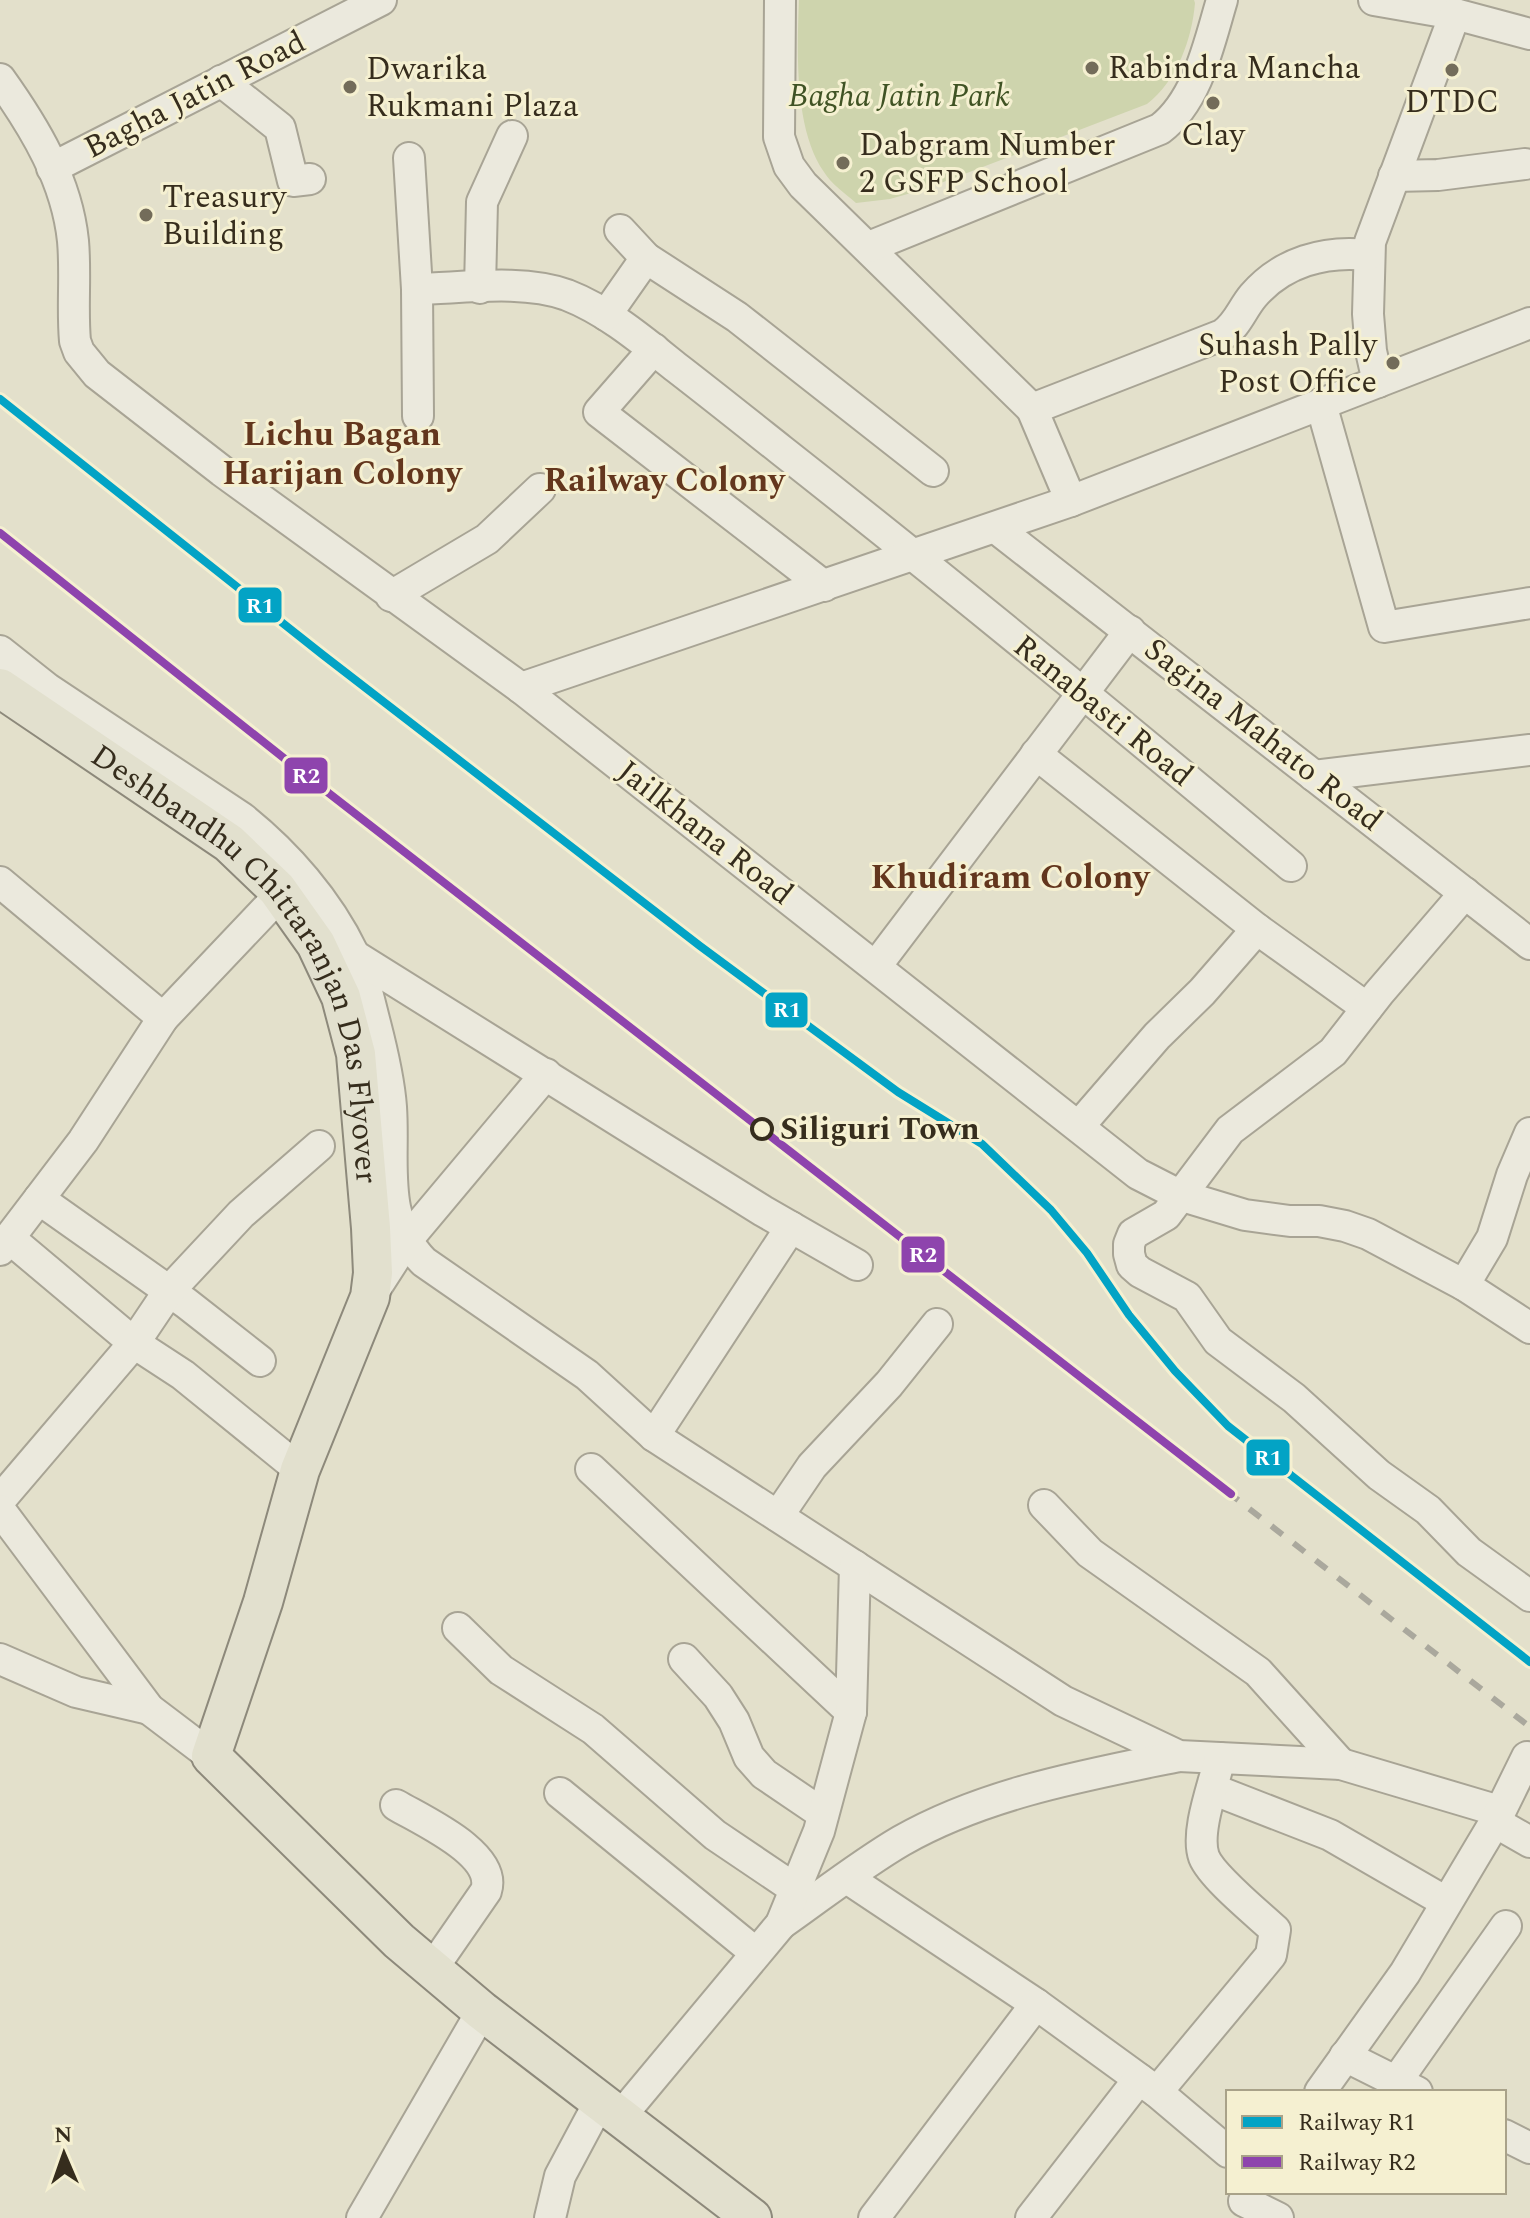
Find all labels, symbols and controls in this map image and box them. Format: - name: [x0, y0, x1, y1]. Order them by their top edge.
- street label: Bagha Jatin Road: [76, 18, 314, 172]
- place label: Rabindra Mancha: [1108, 44, 1361, 93]
- place label: Dwarika Rukmani Plaza: [366, 45, 579, 131]
- marker: Rabindra Mancha: [1083, 59, 1101, 77]
- marker: DTDC: [1443, 61, 1461, 79]
- park label: Bagha Jatin Park: [788, 72, 1010, 121]
- marker: Dwarika Rukmani Plaza: [341, 78, 359, 96]
- place label: DTDC: [1405, 78, 1499, 127]
- marker: Clay: [1204, 94, 1222, 112]
- place label: Clay: [1181, 111, 1246, 160]
- place label: Dabgram Number 2 GSFP School: [859, 121, 1116, 207]
- marker: Dabgram Number 2 GSFP School: [834, 154, 852, 172]
- place label: Treasury Building: [162, 173, 288, 259]
- marker: Treasury Building: [137, 206, 155, 224]
- place label: Suhash Pally Post Office: [1198, 321, 1379, 407]
- marker: Suhash Pally Post Office: [1384, 354, 1402, 372]
- district label: Lichu Bagan Harijan Colony: [222, 409, 464, 500]
- district label: Railway Colony: [543, 455, 786, 507]
- line badge: R1: [237, 586, 283, 624]
- text: R1: [246, 590, 274, 623]
- street label: Ranabasti Road: [1002, 623, 1204, 799]
- street label: Sagina Mahato Road: [1133, 626, 1393, 844]
- street label: Deshbandhu Chittaranjan Das Flyover: [81, 732, 392, 1186]
- street label: Jailkhana Road: [606, 748, 804, 918]
- line badge: R2: [283, 756, 329, 795]
- text: R2: [292, 760, 320, 793]
- district label: Khudiram Colony: [870, 852, 1151, 904]
- line badge: R1: [764, 991, 809, 1029]
- text: R1: [773, 994, 801, 1027]
- place label: Siliguri Town: [780, 1105, 980, 1154]
- marker: Siliguri Town: [751, 1118, 773, 1140]
- line badge: R2: [900, 1235, 946, 1274]
- text: R2: [909, 1239, 937, 1272]
- line badge: R1: [1245, 1438, 1291, 1477]
- text: R1: [1254, 1442, 1282, 1475]
- legend: [1226, 2090, 1506, 2194]
- text: Railway R1: [1298, 2105, 1415, 2141]
- north arrow: [24, 2114, 104, 2194]
- text: N: [54, 2119, 73, 2152]
- text: Railway R2: [1298, 2145, 1415, 2181]

